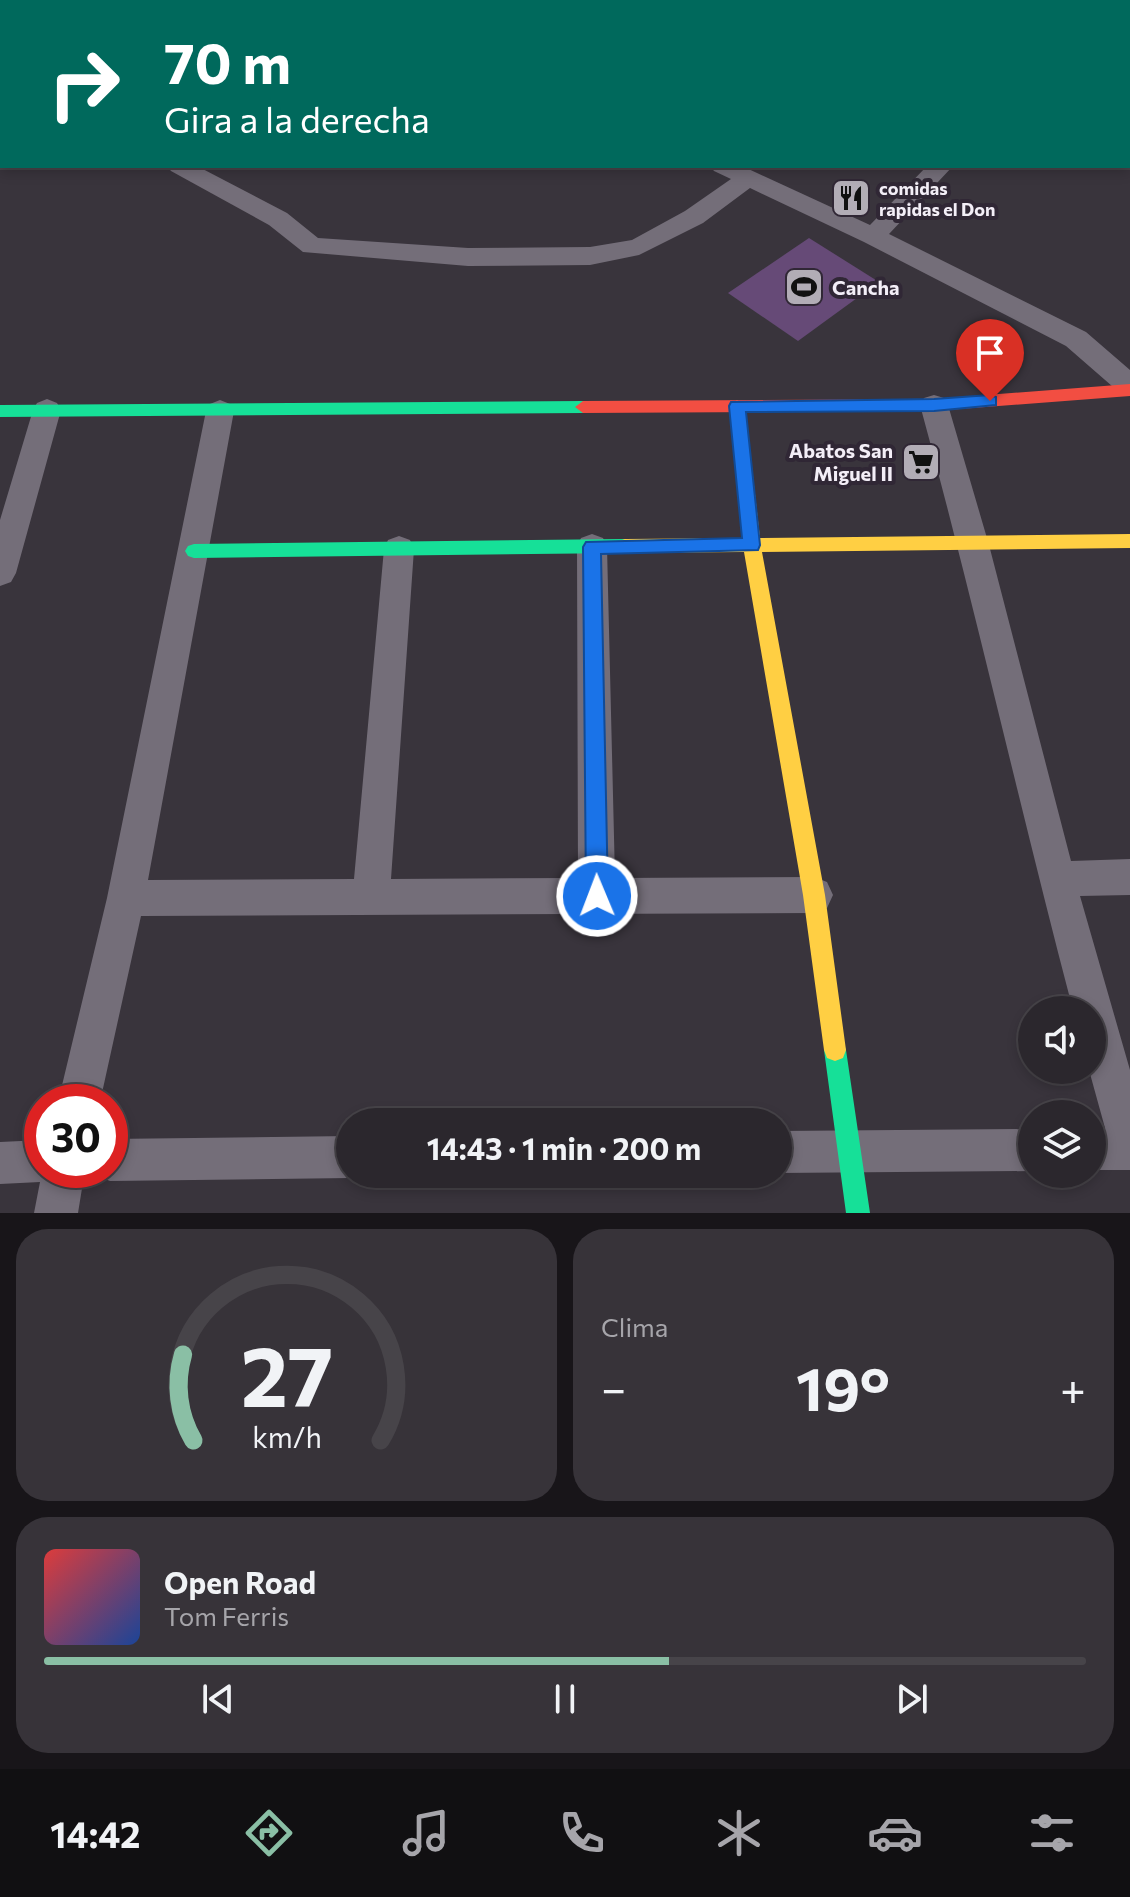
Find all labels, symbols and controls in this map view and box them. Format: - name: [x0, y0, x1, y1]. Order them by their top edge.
- text: 70 m: [164, 27, 291, 96]
- icon: right: [32, 32, 136, 136]
- text: Gira a la derecha: [164, 96, 430, 140]
- restaurant icon: comidas rapidas el Don: [830, 177, 872, 219]
- place label: comidas rapidas el Don: [879, 177, 995, 220]
- sports icon: Cancha: [783, 266, 825, 308]
- place label: Cancha: [832, 275, 900, 299]
- pin: [956, 319, 1024, 401]
- icon: arrive: [968, 331, 1012, 375]
- place label: Abatos San Miguel II: [789, 438, 893, 485]
- supermarket icon: Abatos San Miguel II: [900, 441, 942, 483]
- position arrow: [555, 854, 639, 938]
- map controls: [1018, 996, 1106, 1188]
- button: sound: [1018, 996, 1106, 1084]
- speed limit sign: 30: [24, 1084, 128, 1188]
- button: layers: [1018, 1100, 1106, 1188]
- text: 14:43 · 1 min · 200 m: [427, 1129, 701, 1166]
- text: Clima: [601, 1311, 668, 1342]
- text: 27: [240, 1322, 333, 1424]
- text: 19°: [796, 1350, 890, 1423]
- text: −: [601, 1360, 626, 1414]
- text: +: [1060, 1360, 1086, 1414]
- text: km/h: [252, 1419, 321, 1454]
- text: Open Road: [164, 1563, 316, 1600]
- text: Tom Ferris: [164, 1600, 289, 1631]
- icon: previous: [196, 1677, 240, 1721]
- icon: pause: [543, 1677, 587, 1721]
- icon: next: [890, 1677, 934, 1721]
- icon: directions: [241, 1805, 297, 1861]
- icon: music: [398, 1805, 454, 1861]
- icon: phone: [554, 1805, 610, 1861]
- icon: climate: [711, 1805, 767, 1861]
- icon: car: [867, 1805, 923, 1861]
- icon: filters: [1024, 1805, 1080, 1861]
- text: 14:42: [50, 1811, 140, 1855]

